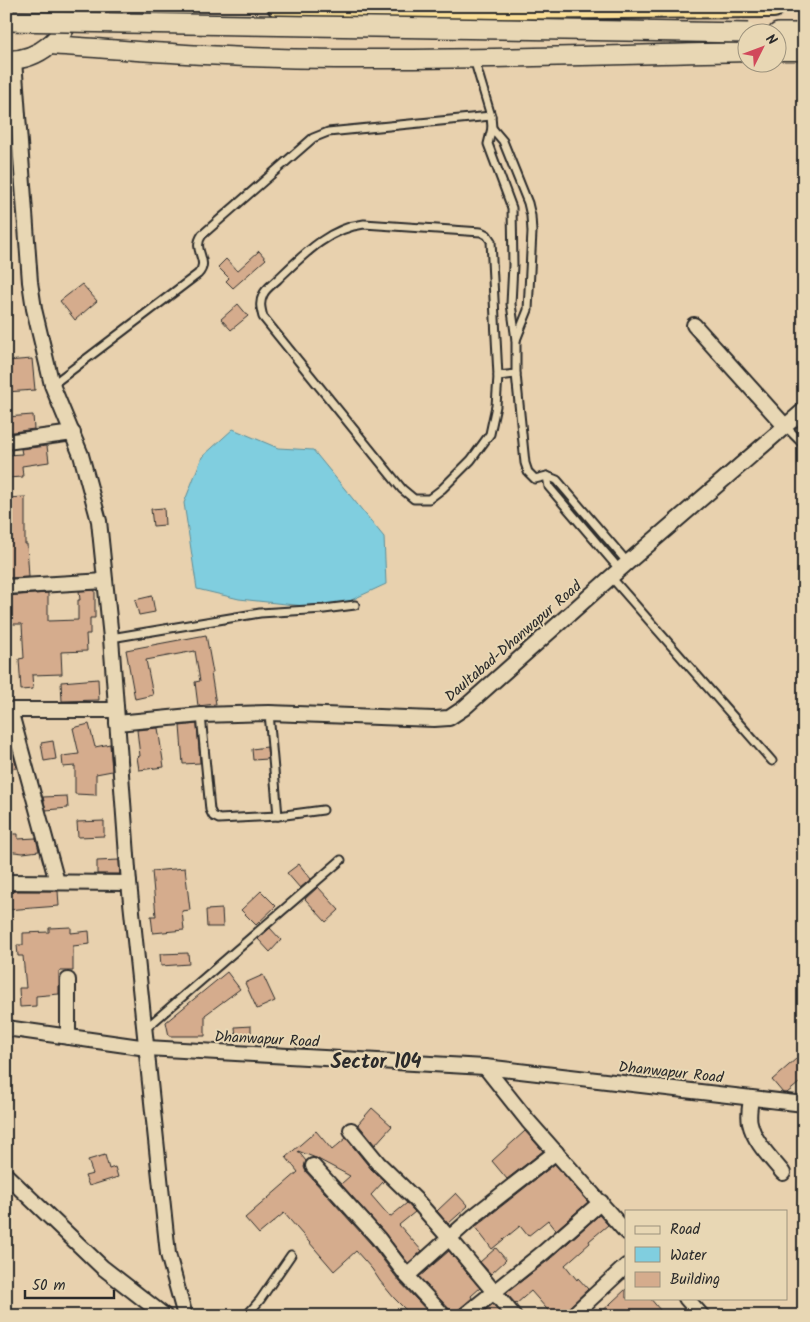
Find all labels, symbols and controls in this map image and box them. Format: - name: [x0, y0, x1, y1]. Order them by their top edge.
- north arrow: [738, 22, 788, 72]
- text: N: [760, 29, 782, 51]
- street label: Daultabad-Dhanwapur Road: [440, 575, 588, 708]
- street label: Dhanwapur Road: [214, 1025, 321, 1055]
- district label: Sector 104: [331, 1047, 422, 1079]
- street label: Dhanwapur Road: [617, 1056, 725, 1090]
- legend: [625, 1210, 788, 1300]
- text: Road: [670, 1218, 701, 1242]
- text: Water: [670, 1244, 707, 1268]
- scale bar: [25, 1267, 114, 1299]
- text: Building: [670, 1268, 720, 1292]
- text: 50 m: [32, 1274, 66, 1298]

